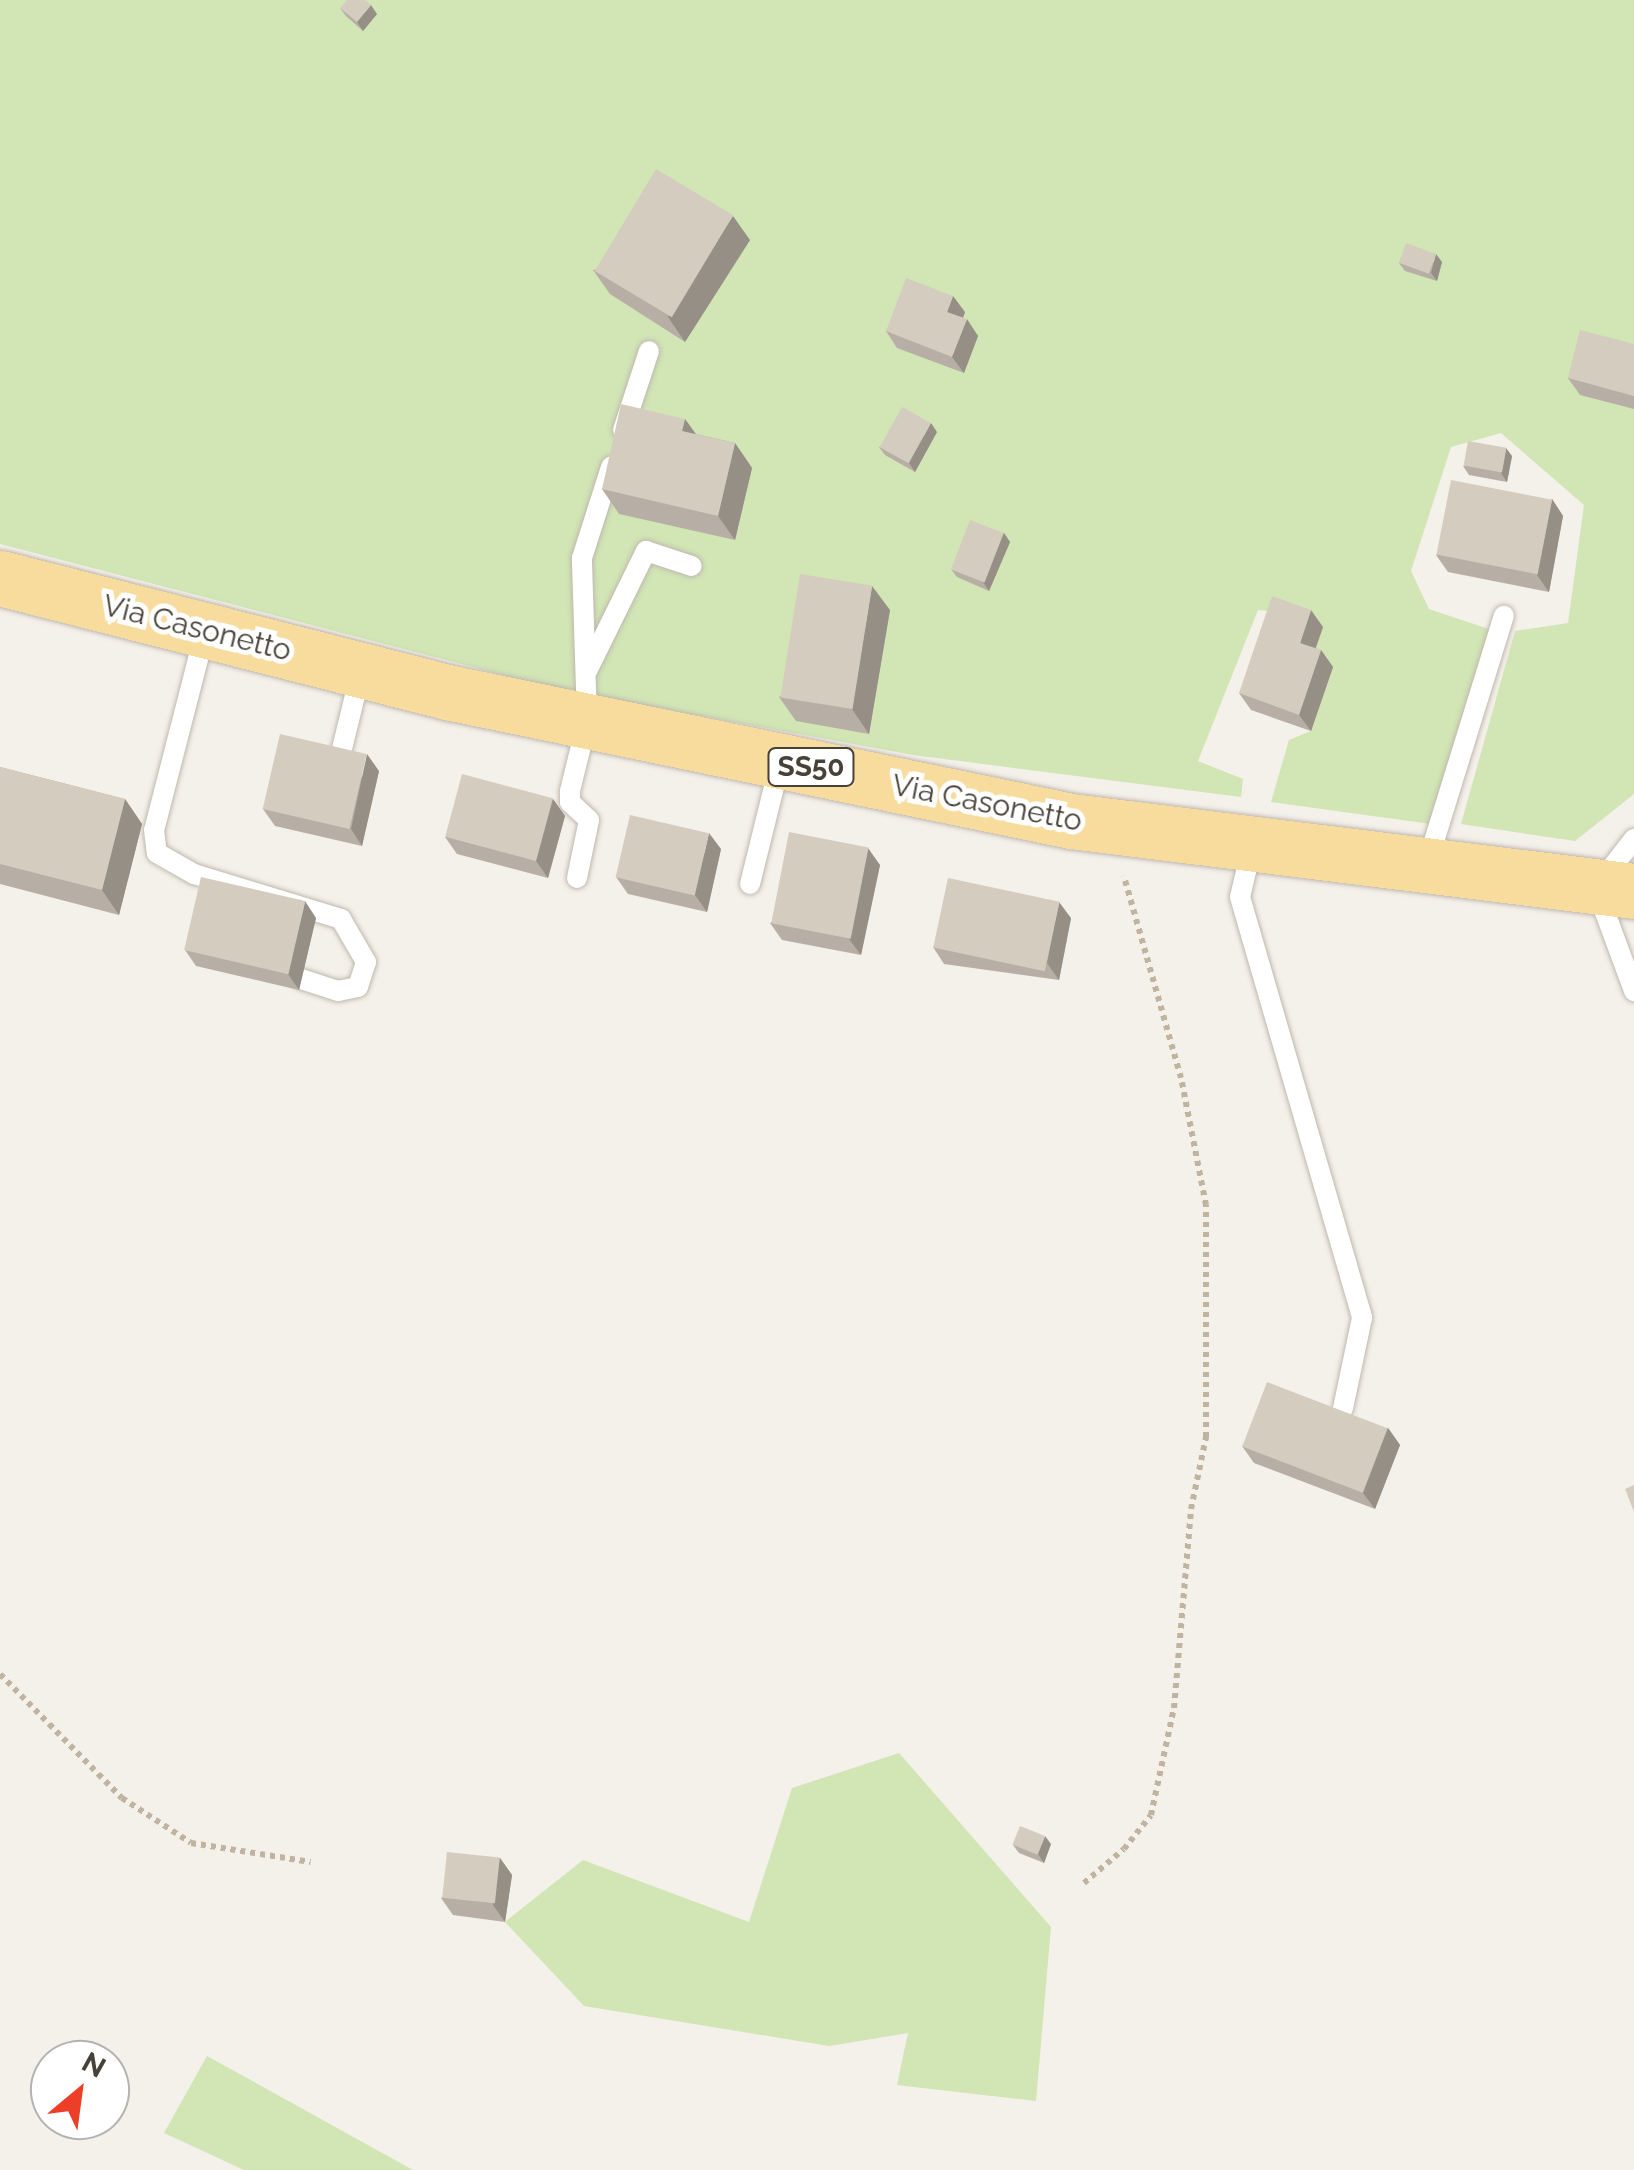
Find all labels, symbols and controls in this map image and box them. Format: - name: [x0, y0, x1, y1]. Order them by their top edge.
- street label: Via Casonetto: [99, 587, 295, 669]
- road number: SS50: [766, 744, 856, 790]
- street label: Via Casonetto: [889, 767, 1085, 839]
- north arrow: [30, 2040, 130, 2140]
- text: N: [76, 2045, 111, 2085]

